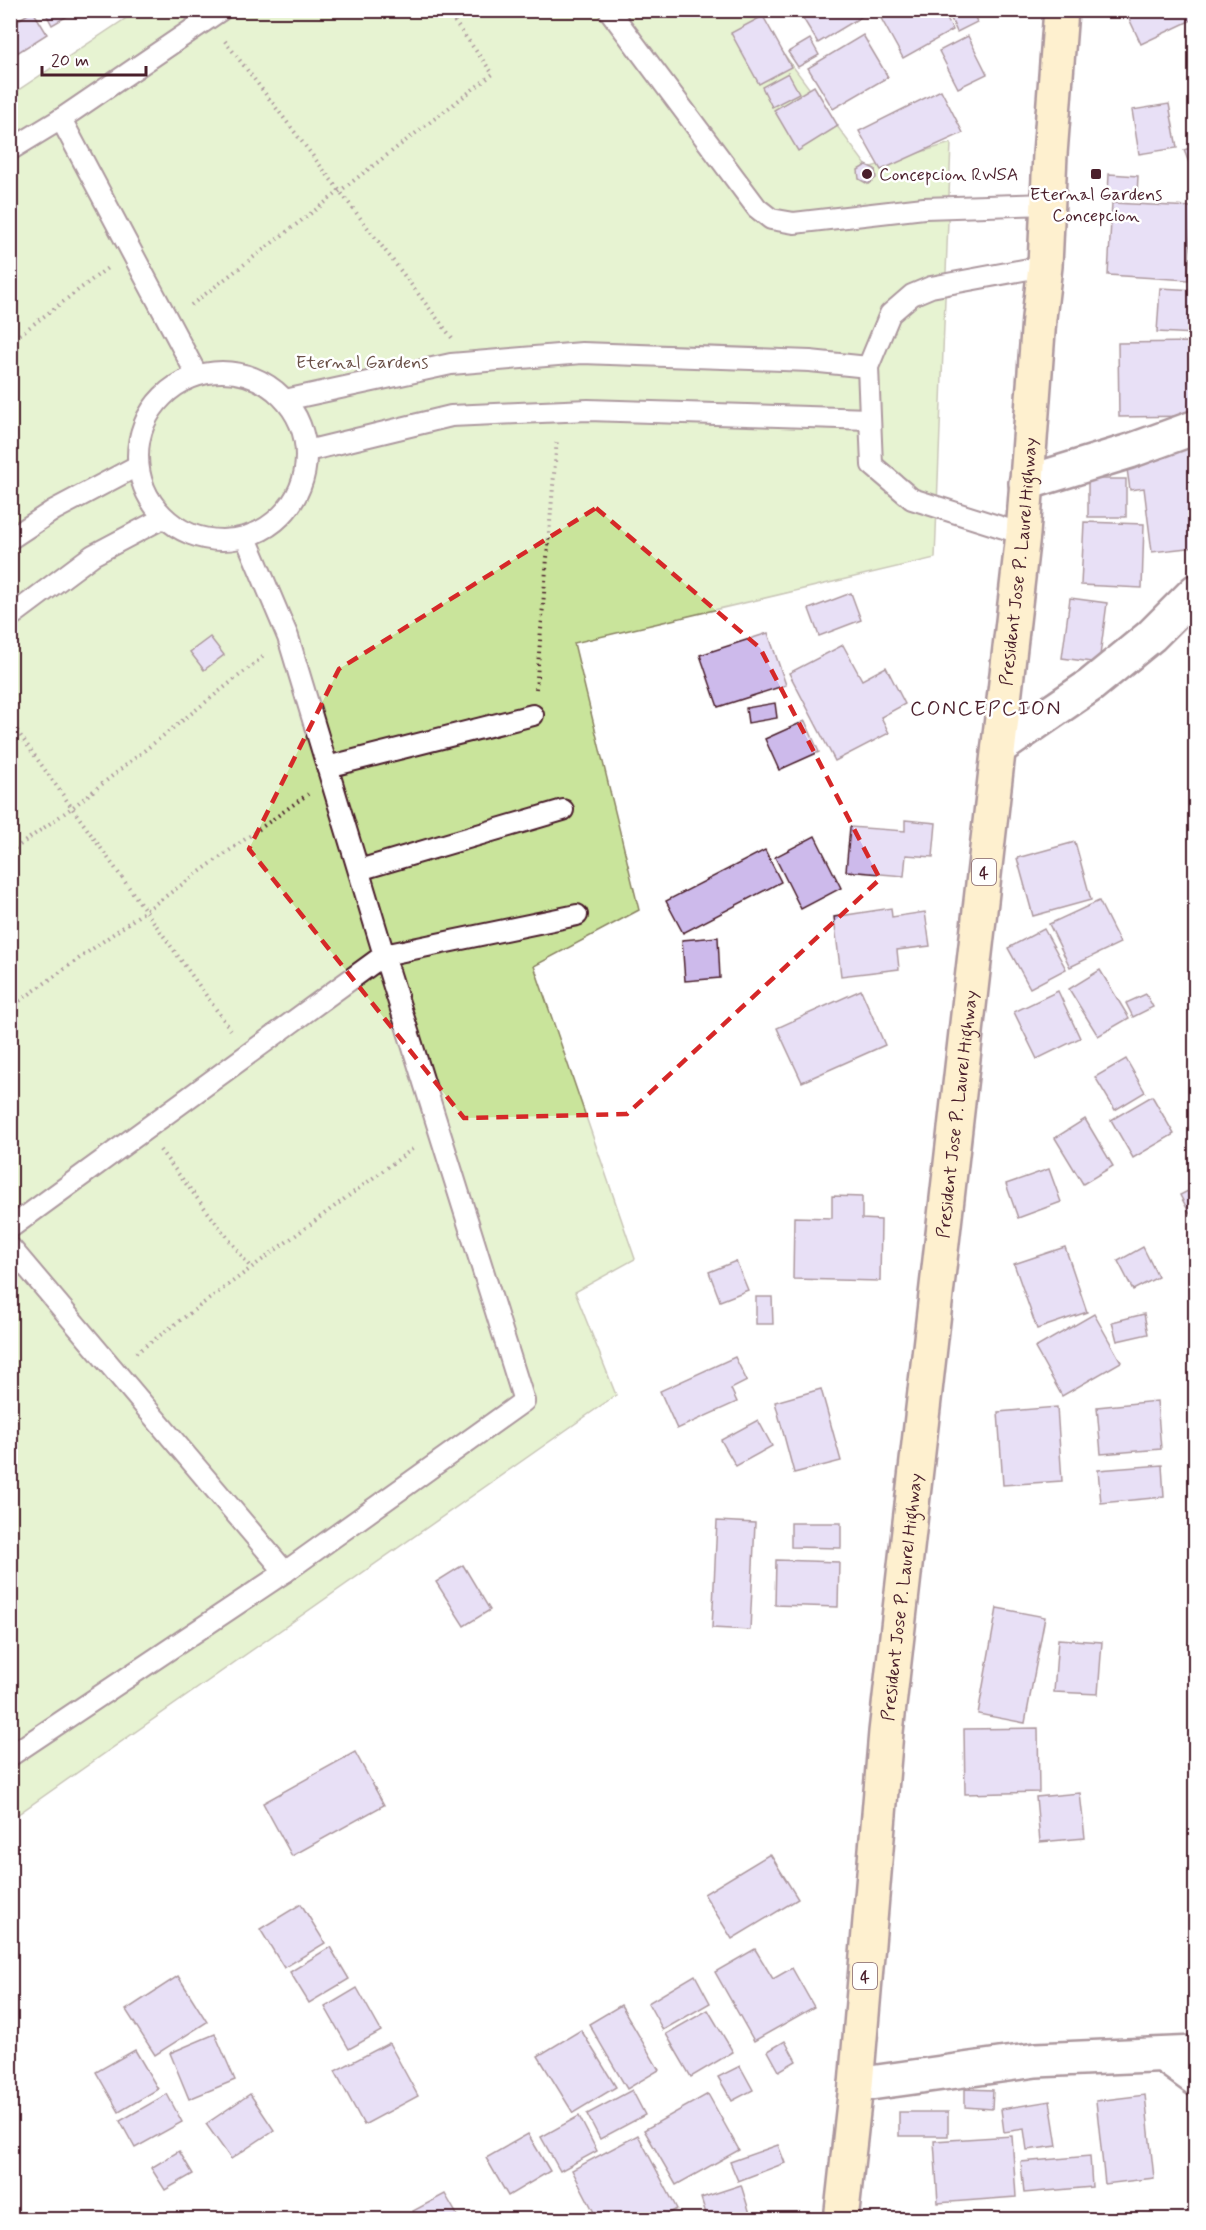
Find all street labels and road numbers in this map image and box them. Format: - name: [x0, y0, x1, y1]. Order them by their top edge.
- street label: President Jose P. Laurel Highway: [995, 437, 1043, 687]
- road number: 4: [972, 859, 996, 885]
- street label: President Jose P. Laurel Highway: [932, 989, 984, 1239]
- street label: President Jose P. Laurel Highway: [876, 1472, 929, 1722]
- road number: 4: [853, 1963, 877, 1989]

